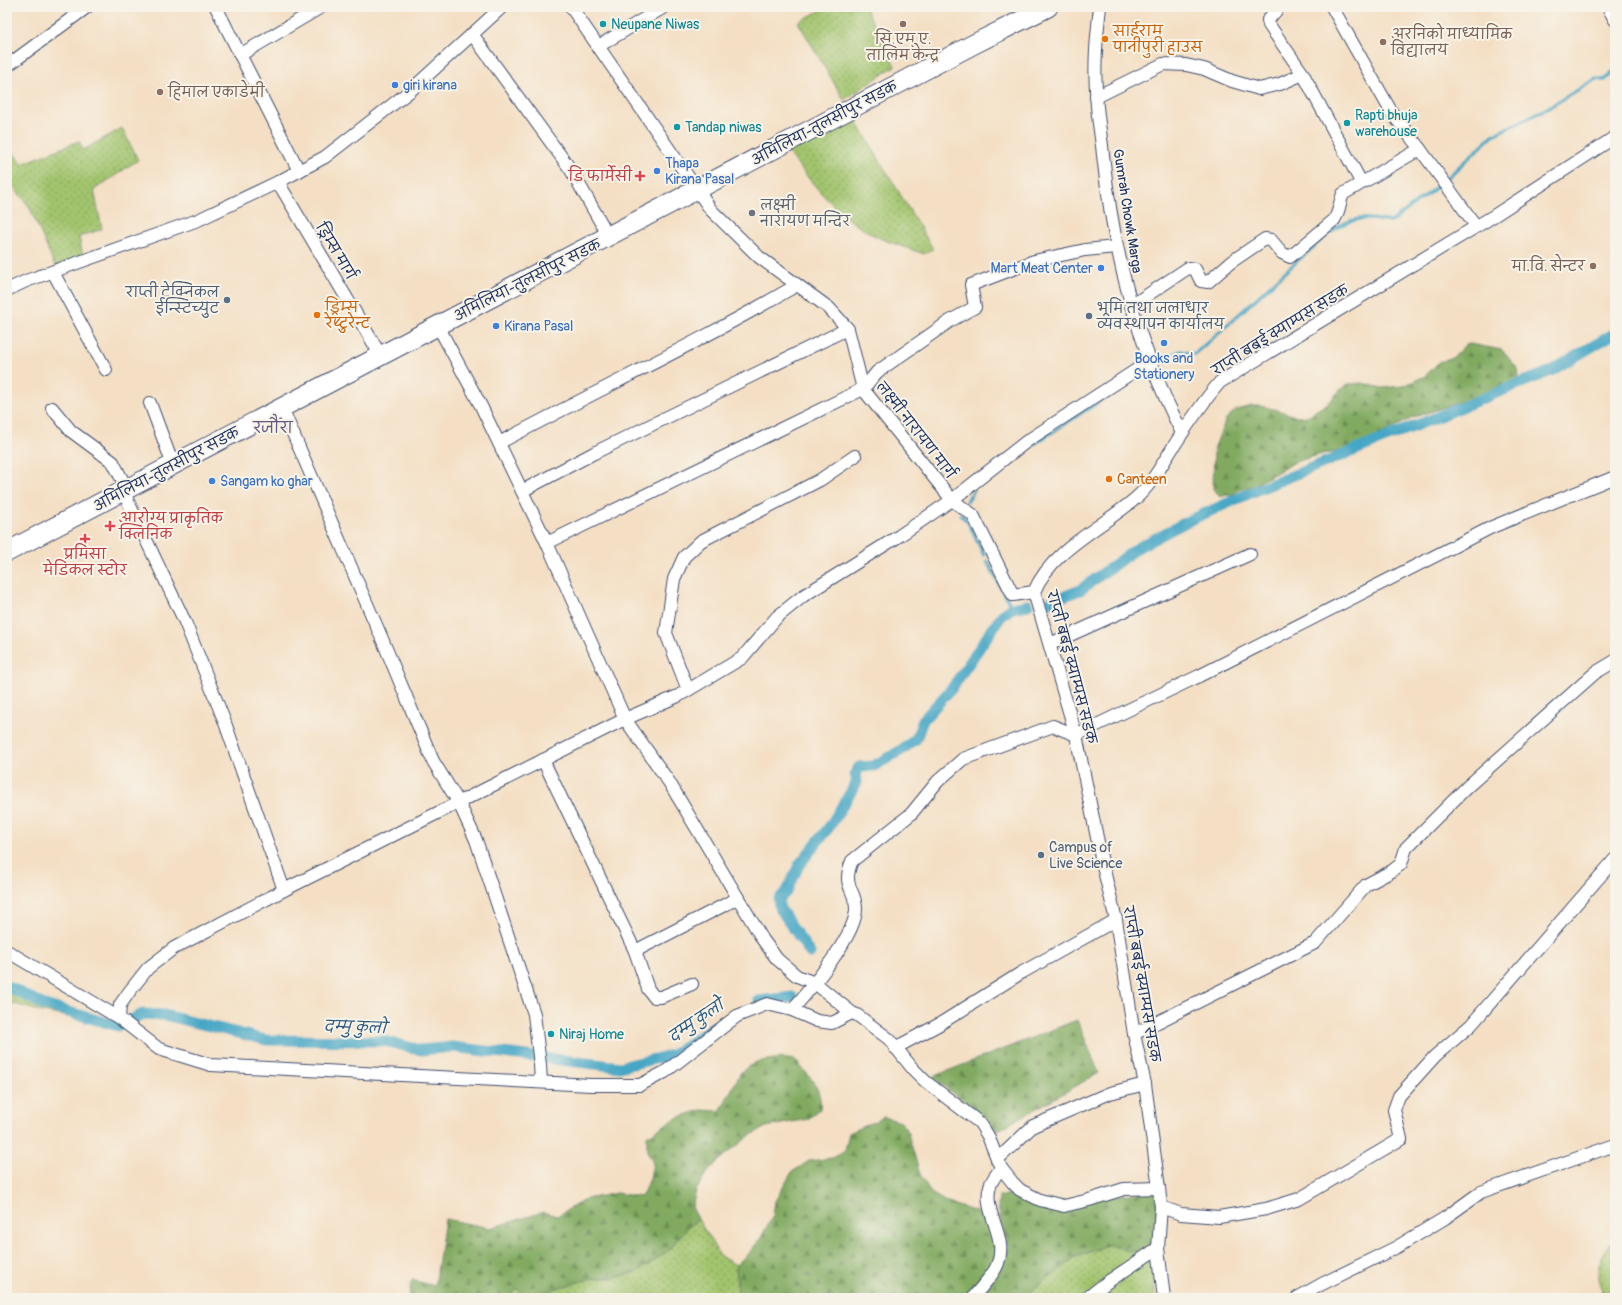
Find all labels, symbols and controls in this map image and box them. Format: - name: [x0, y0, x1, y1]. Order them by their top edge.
- place label: Neupane Niwas: [611, 16, 700, 33]
- marker: Neupane Niwas: [598, 19, 608, 29]
- marker: सि.एम्.ए. तालिम केन्द्र: [898, 19, 908, 29]
- place label: साईराम पानीपुरी हाउस: [1112, 20, 1204, 59]
- place label: अरनिको माध्यामिक विद्यालय: [1390, 23, 1513, 59]
- place label: सि.एम्.ए. तालिम केन्द्र: [865, 28, 941, 64]
- marker: साईराम पानीपुरी हाउस: [1100, 34, 1110, 44]
- marker: अरनिको माध्यामिक विद्यालय: [1378, 37, 1388, 47]
- street label: अमिलिया-तुलसीपुर सडक: [747, 74, 903, 172]
- place label: giri kirana: [403, 77, 457, 94]
- place label: हिमाल एकाडेमी: [167, 79, 266, 101]
- marker: giri kirana: [390, 80, 400, 90]
- marker: हिमाल एकाडेमी: [155, 87, 165, 97]
- place label: Rapti bhuja warehouse: [1355, 107, 1418, 140]
- marker: Rapti bhuja warehouse: [1342, 118, 1352, 128]
- place label: Tandap niwas: [685, 119, 762, 136]
- marker: Tandap niwas: [672, 122, 682, 132]
- street label: Gumrah Chowk Marga: [1109, 148, 1146, 274]
- place label: Thapa Kirana Pasal: [665, 155, 734, 188]
- place label: डि फार्मेसी: [567, 164, 633, 185]
- marker: Thapa Kirana Pasal: [652, 166, 662, 176]
- marker: डि फार्मेसी: [635, 171, 645, 181]
- place label: लक्ष्मी नारायण मन्दिर: [759, 194, 851, 230]
- marker: लक्ष्मी नारायण मन्दिर: [747, 208, 757, 218]
- street label: ड्रिम्स मार्ग: [311, 217, 362, 284]
- street label: अमिलिया-तुलसीपुर सडक: [449, 233, 606, 328]
- place label: मा.वि. सेन्टर: [1511, 253, 1586, 275]
- place label: Mart Meat Center: [990, 260, 1093, 277]
- marker: मा.वि. सेन्टर: [1588, 261, 1598, 271]
- marker: Mart Meat Center: [1096, 263, 1106, 273]
- street label: राप्ती बबई क्याम्पस सडक: [1206, 278, 1353, 380]
- place label: राप्ती टेक्निकल ईन्स्टिच्युट: [125, 281, 220, 318]
- marker: राप्ती टेक्निकल ईन्स्टिच्युट: [222, 295, 232, 305]
- place label: ड्रिम्स रेष्टुरेन्ट: [324, 296, 371, 333]
- place label: भूमि तथा जलाधार व्यवस्थापन कार्यालय: [1096, 297, 1226, 333]
- marker: ड्रिम्स रेष्टुरेन्ट: [312, 310, 322, 320]
- marker: भूमि तथा जलाधार व्यवस्थापन कार्यालय: [1084, 311, 1094, 321]
- place label: Kirana Pasal: [504, 318, 573, 335]
- marker: Kirana Pasal: [491, 321, 501, 331]
- marker: Books and Stationery: [1159, 338, 1169, 348]
- place label: Books and Stationery: [1133, 350, 1195, 383]
- street label: लक्ष्मी नारायण मार्ग: [872, 377, 962, 483]
- district label: रजौरा: [252, 413, 294, 438]
- street label: अमिलिया-तुलसीपुर सडक: [89, 420, 245, 518]
- place label: Canteen: [1117, 471, 1167, 488]
- place label: Sangam ko ghar: [220, 473, 313, 490]
- marker: Canteen: [1104, 474, 1114, 484]
- marker: Sangam ko ghar: [207, 476, 217, 486]
- place label: आरोग्य प्राकृतिक क्लिनिक: [118, 507, 224, 543]
- marker: आरोग्य प्राकृतिक क्लिनिक: [104, 520, 116, 532]
- marker: प्रमिसा मेडिकल स्टोर: [80, 534, 90, 544]
- place label: प्रमिसा मेडिकल स्टोर: [42, 543, 128, 579]
- street label: राप्ती बबई क्याम्पस सडक: [1043, 587, 1103, 747]
- place label: Campus of Live Science: [1049, 839, 1122, 872]
- marker: Campus of Live Science: [1036, 850, 1046, 860]
- street label: राप्ती बबई क्याम्पस सडक: [1119, 903, 1167, 1065]
- water label: दम्मु कुलो: [663, 991, 731, 1048]
- water label: दम्मु कुलो: [323, 1014, 391, 1039]
- place label: Niraj Home: [559, 1026, 624, 1043]
- marker: Niraj Home: [546, 1029, 556, 1039]

